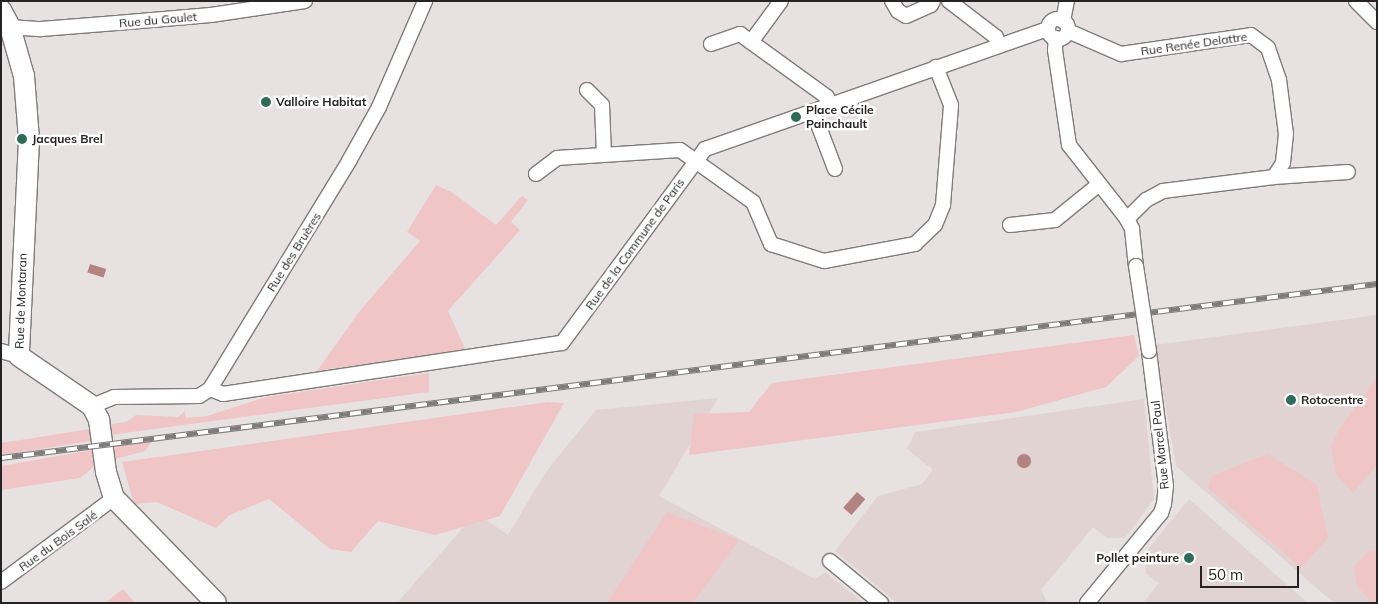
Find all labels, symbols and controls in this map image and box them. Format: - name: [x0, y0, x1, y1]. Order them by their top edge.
- street label: Rue du Goulet: [118, 9, 198, 31]
- street label: Rue Renée Delattre: [1140, 29, 1248, 59]
- place label: Valloire Habitat: [276, 95, 366, 109]
- marker: Valloire Habitat: [260, 96, 272, 108]
- place label: Place Cécile Painchault: [806, 103, 874, 131]
- marker: Place Cécile Painchault: [790, 111, 802, 123]
- place label: Jacques Brel: [32, 132, 103, 146]
- marker: Jacques Brel: [16, 133, 28, 145]
- street label: Rue de la Commune de Paris: [582, 175, 688, 313]
- street label: Rue des Bruères: [264, 210, 324, 294]
- street label: Rue de Montaran: [12, 253, 30, 349]
- place label: Rotocentre: [1301, 393, 1363, 407]
- marker: Rotocentre: [1285, 394, 1297, 406]
- street label: Rue Marcel Paul: [1148, 400, 1172, 490]
- street label: Rue du Bois Salé: [16, 508, 100, 574]
- place label: Pollet peinture: [1096, 551, 1179, 565]
- marker: Pollet peinture: [1183, 552, 1195, 564]
- scale bar: [1203, 556, 1302, 588]
- text: 50 m: [1208, 565, 1243, 584]

